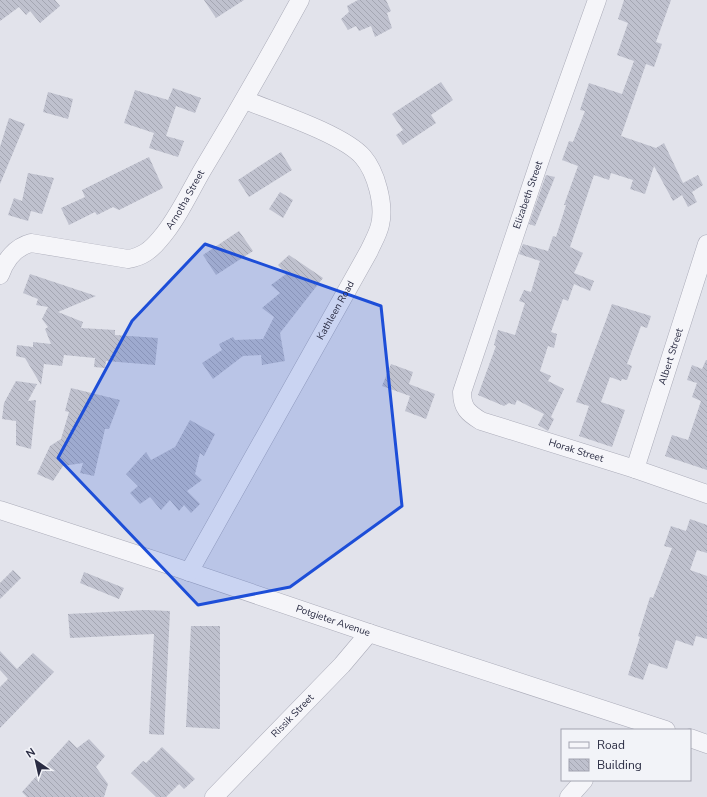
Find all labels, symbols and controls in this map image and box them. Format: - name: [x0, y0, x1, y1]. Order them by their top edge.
- street label: Elizabeth Street: [510, 159, 546, 231]
- street label: Arnotha Street: [163, 167, 208, 233]
- street label: Kathleen Road: [314, 278, 358, 342]
- street label: Albert Street: [655, 326, 687, 387]
- street label: Horak Street: [547, 435, 606, 466]
- street label: Potgieter Avenue: [294, 602, 372, 640]
- street label: Rissik Street: [268, 691, 317, 741]
- legend: [561, 729, 691, 781]
- text: Road: [597, 737, 625, 753]
- north arrow: [16, 741, 56, 781]
- text: N: [23, 745, 38, 762]
- text: Building: [597, 757, 642, 773]

